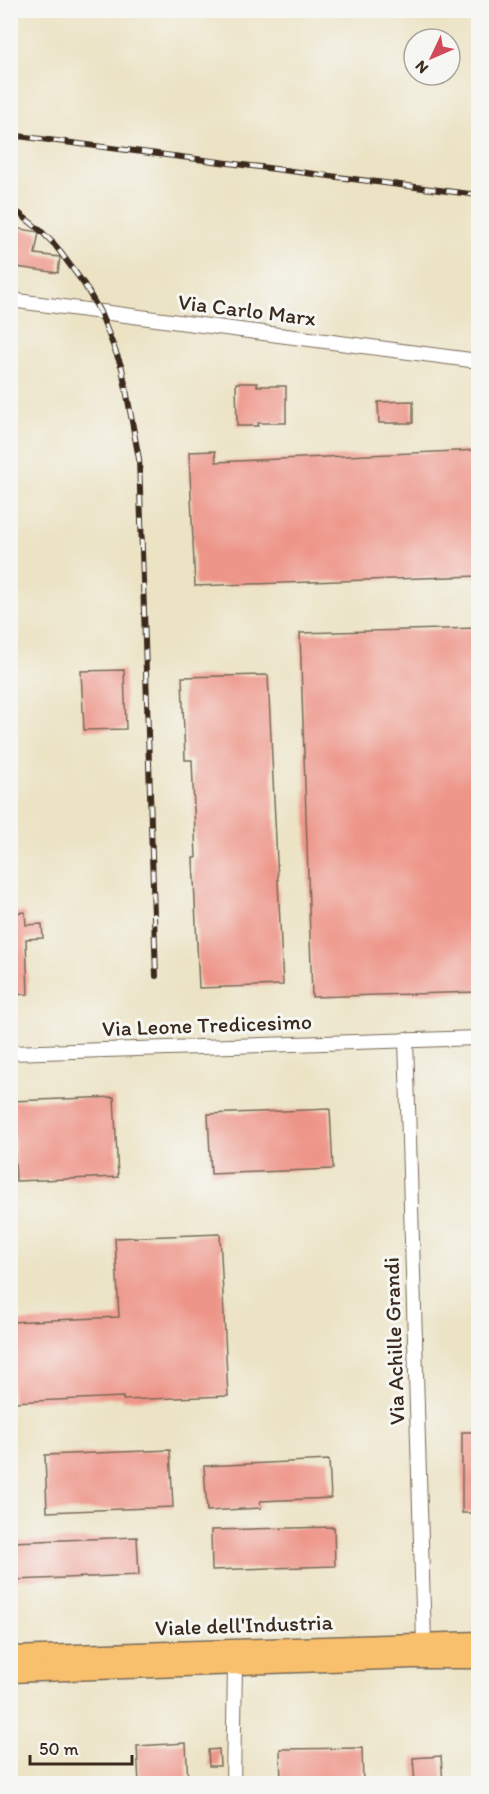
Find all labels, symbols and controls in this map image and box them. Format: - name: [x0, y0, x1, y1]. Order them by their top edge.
- north arrow: [402, 27, 462, 87]
- text: N: [411, 57, 432, 78]
- street label: Via Carlo Marx: [177, 288, 318, 332]
- street label: Via Leone Tredicesimo: [102, 1008, 312, 1042]
- street label: Via Achille Grandi: [378, 1257, 410, 1425]
- street label: Viale dell'Industria: [155, 1608, 334, 1642]
- scale bar: [30, 1728, 132, 1766]
- text: 50 m: [39, 1738, 79, 1760]

